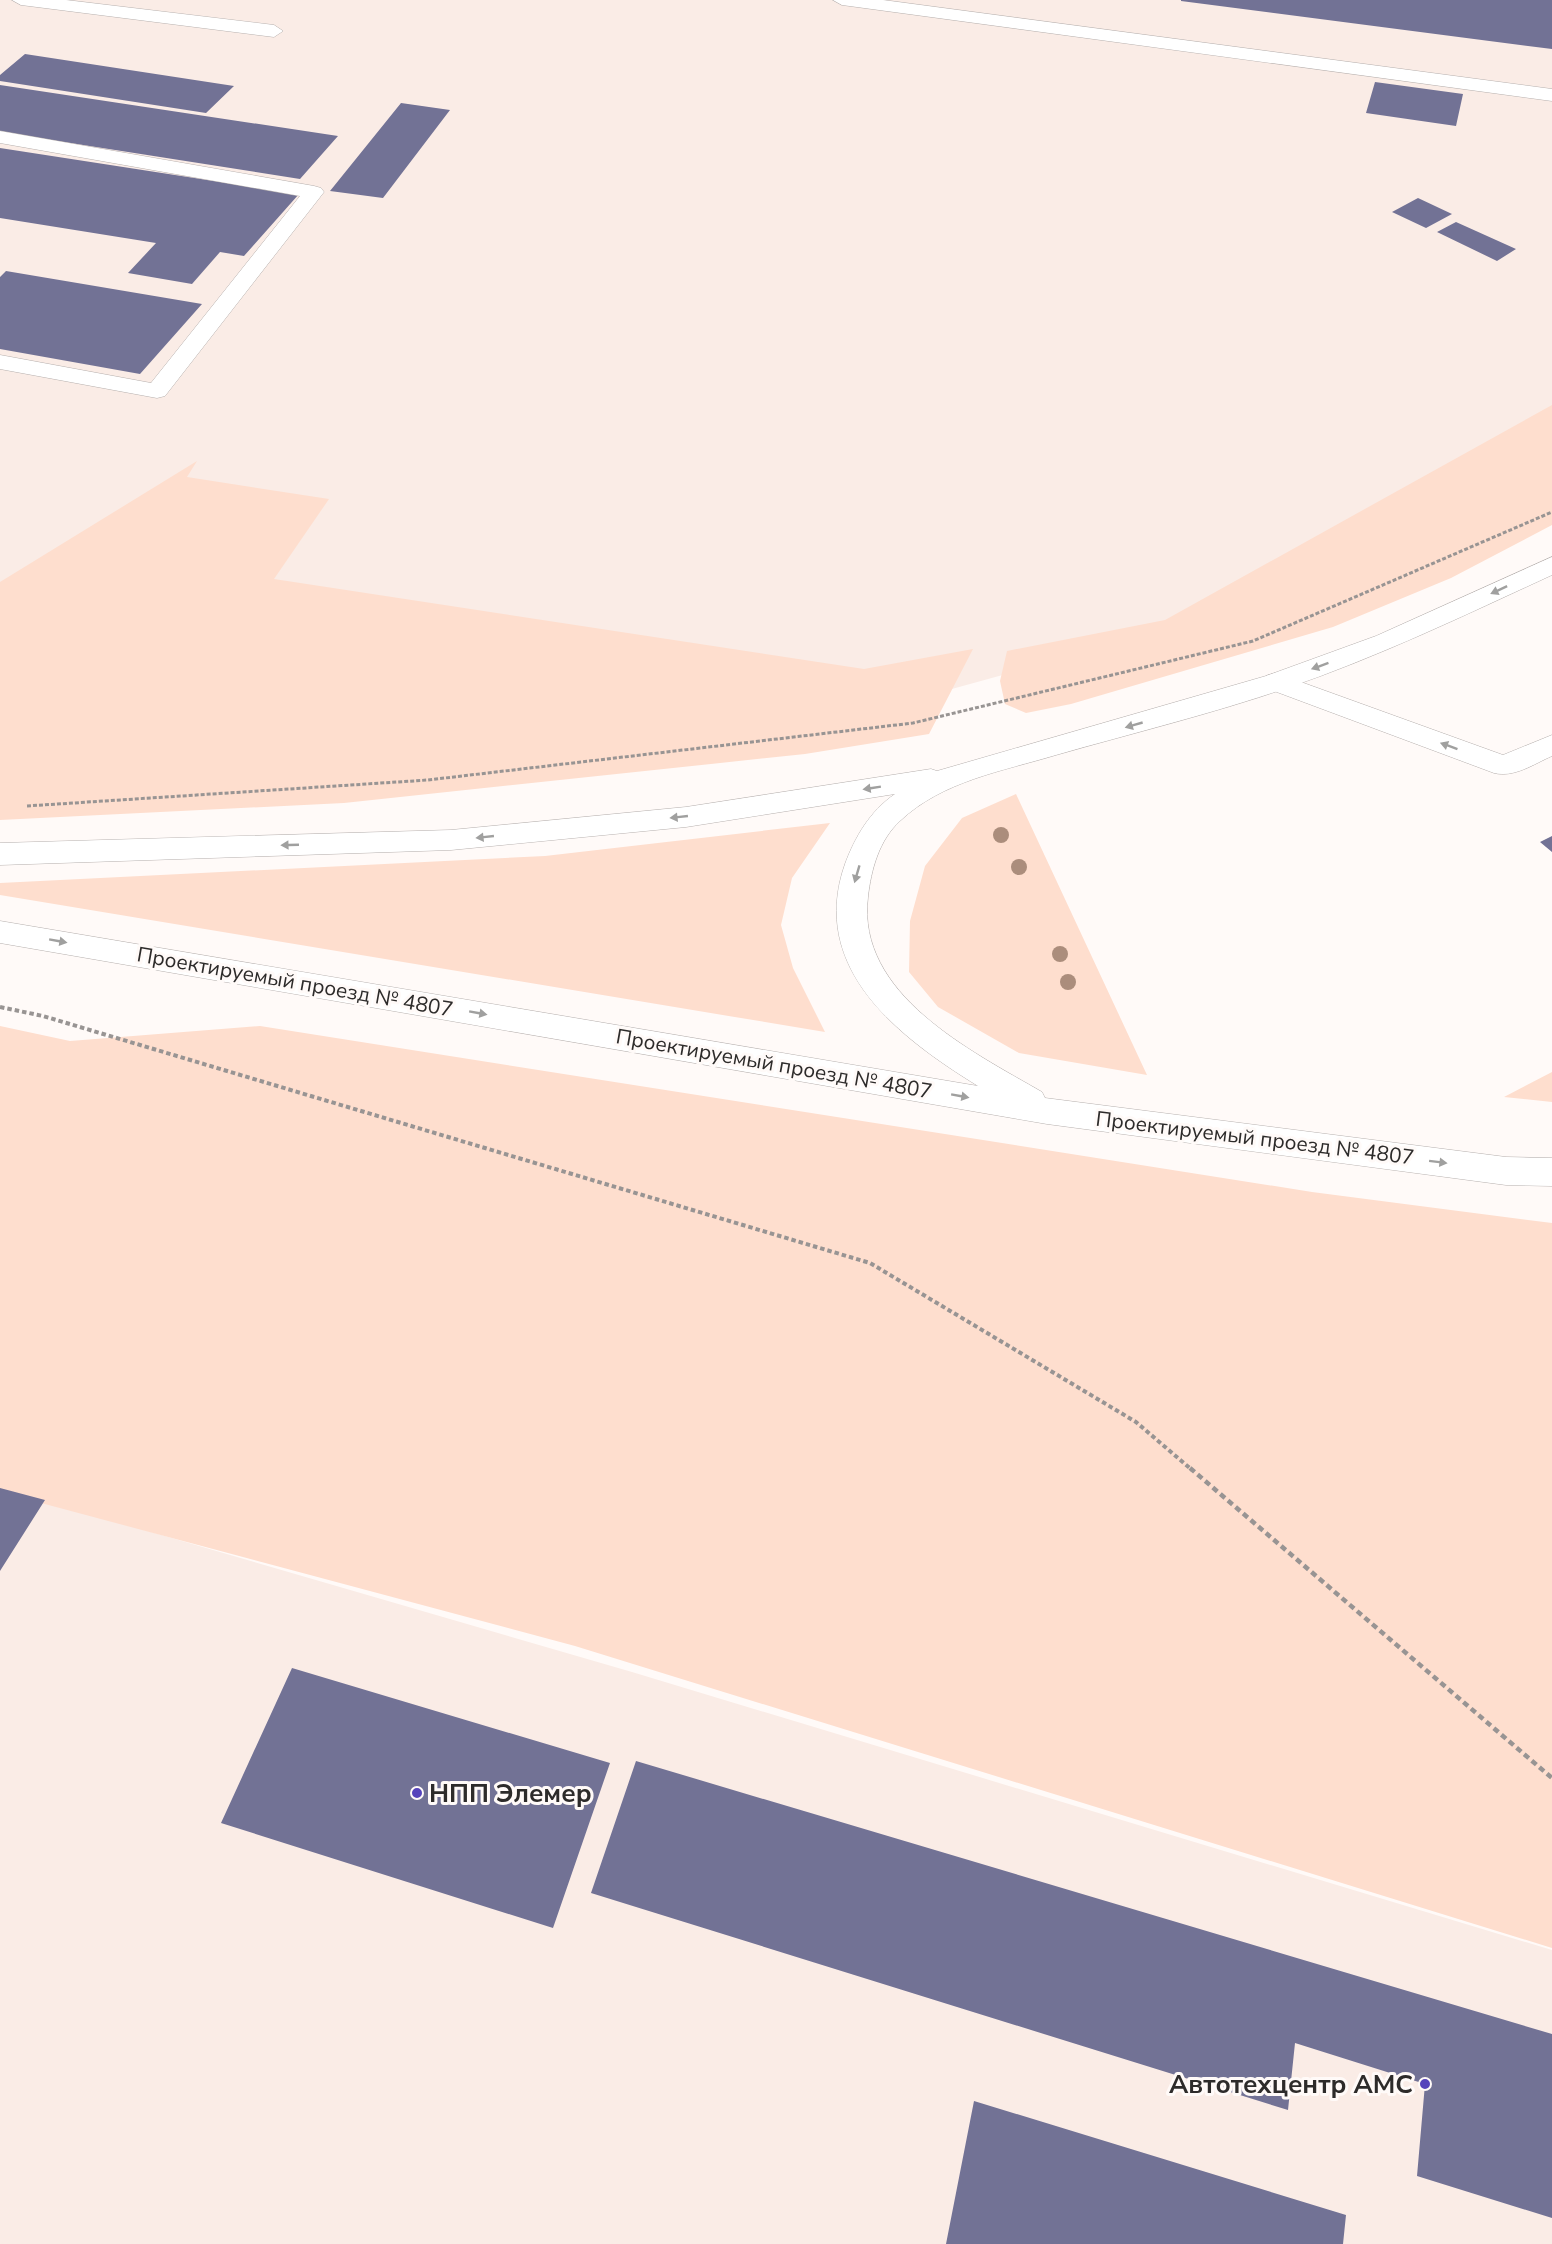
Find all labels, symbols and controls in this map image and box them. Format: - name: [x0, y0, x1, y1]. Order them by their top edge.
- one-way arrow: [1491, 586, 1508, 595]
- one-way arrow: [1311, 662, 1329, 672]
- one-way arrow: [1125, 721, 1143, 730]
- one-way arrow: [1440, 740, 1458, 750]
- one-way arrow: [862, 783, 881, 792]
- one-way arrow: [669, 813, 688, 822]
- one-way arrow: [475, 832, 494, 842]
- one-way arrow: [281, 840, 300, 850]
- one-way arrow: [852, 865, 861, 883]
- one-way arrow: [48, 937, 67, 946]
- street label: Проектируемый проезд № 4807: [135, 940, 455, 1024]
- one-way arrow: [468, 1009, 487, 1018]
- street label: Проектируемый проезд № 4807: [614, 1022, 934, 1106]
- one-way arrow: [950, 1092, 969, 1101]
- street label: Проектируемый проезд № 4807: [1094, 1105, 1416, 1171]
- one-way arrow: [1428, 1157, 1447, 1166]
- place label: НПП Элемер: [429, 1776, 592, 1811]
- marker: НПП Элемер: [410, 1786, 424, 1800]
- place label: Автотехцентр АМС: [1169, 2067, 1413, 2102]
- marker: Автотехцентр АМС: [1418, 2077, 1432, 2091]

